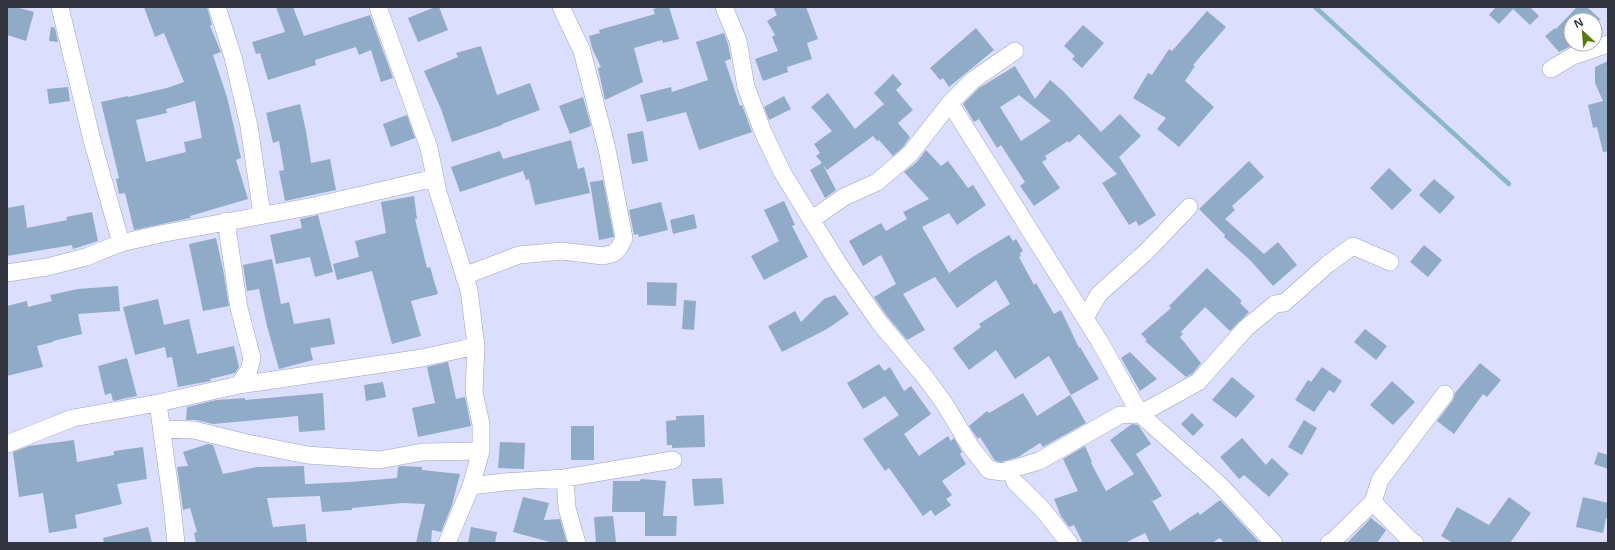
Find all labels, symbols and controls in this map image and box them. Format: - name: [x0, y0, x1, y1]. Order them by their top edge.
- north arrow: [1563, 12, 1603, 52]
- text: N: [1571, 14, 1586, 31]

